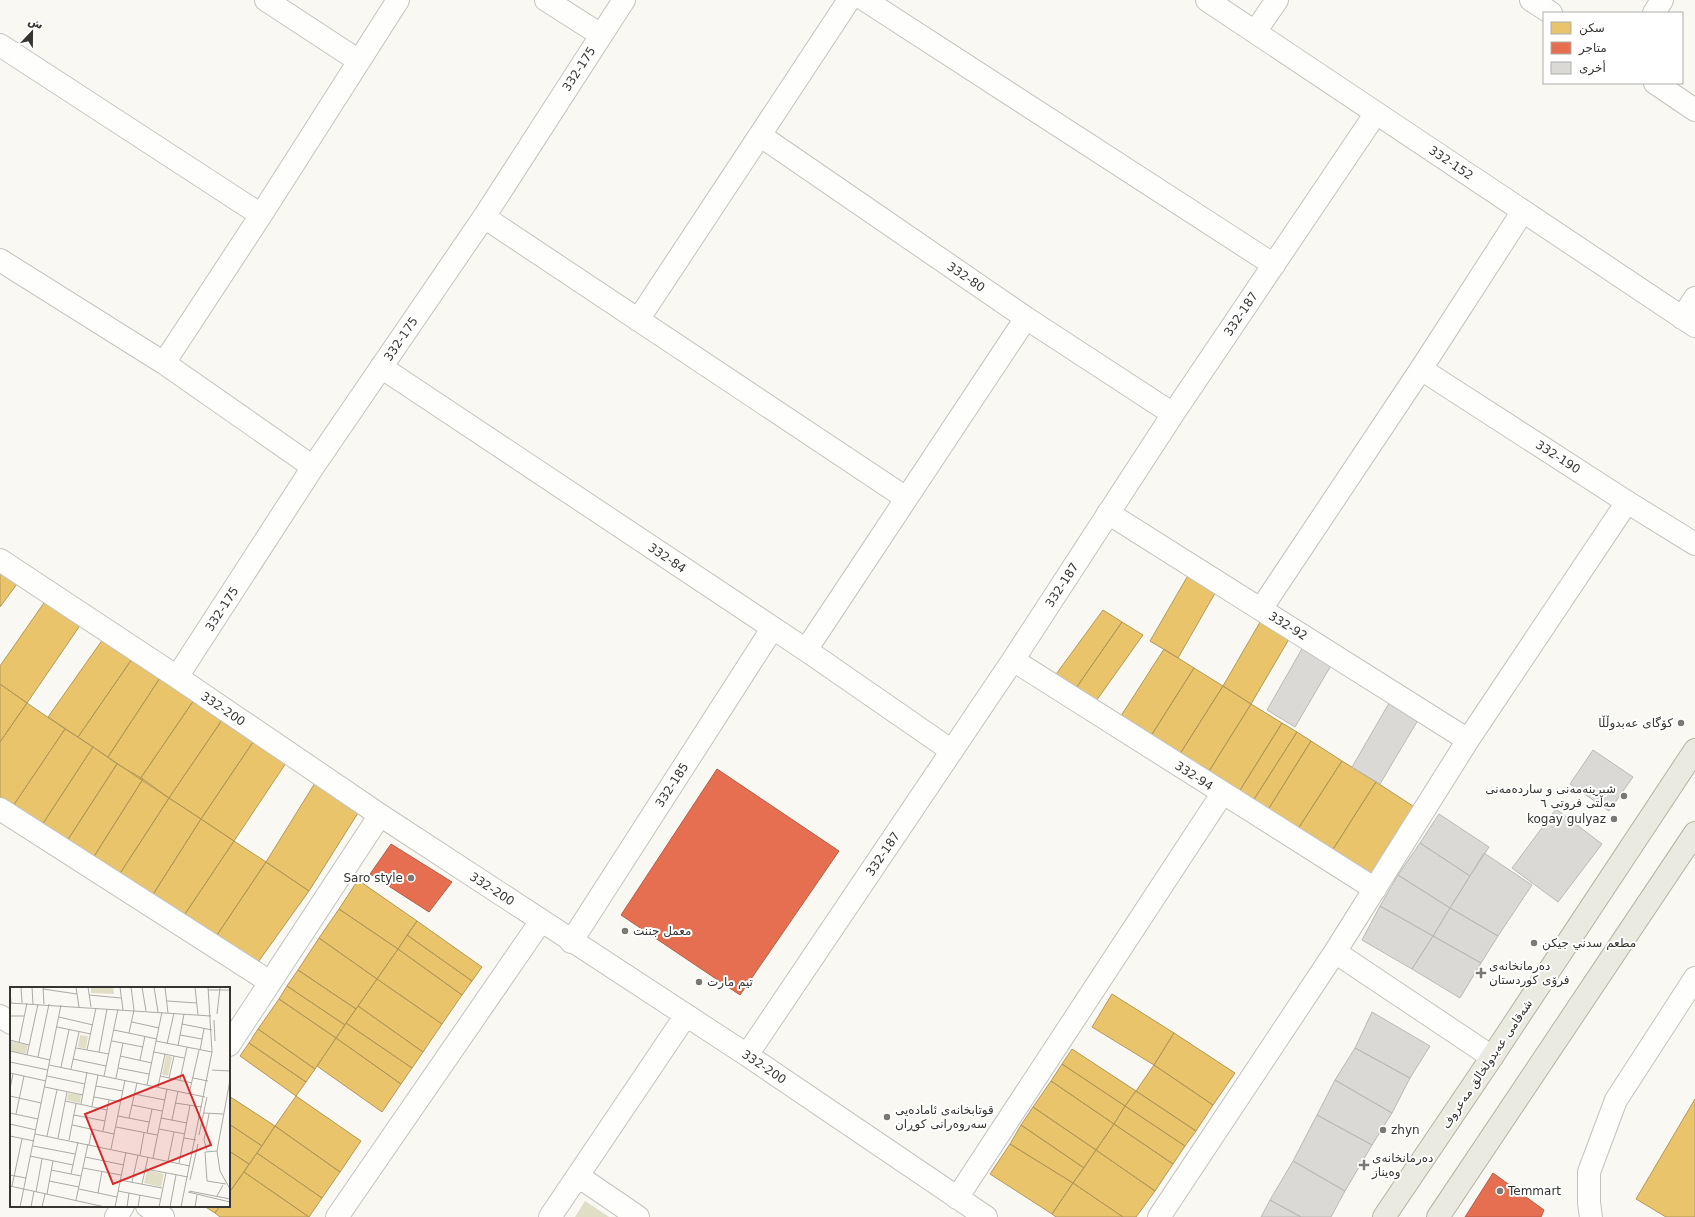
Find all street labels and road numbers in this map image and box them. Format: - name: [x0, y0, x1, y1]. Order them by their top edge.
- street label: 332-175: [559, 44, 599, 94]
- street label: 332-152: [1426, 143, 1476, 183]
- street label: 332-80: [944, 259, 988, 295]
- street label: 332-187: [1221, 289, 1261, 339]
- street label: 332-175: [381, 314, 421, 364]
- street label: 332-190: [1533, 437, 1583, 477]
- street label: 332-84: [645, 540, 689, 576]
- street label: 332-187: [1042, 560, 1082, 610]
- street label: 332-175: [202, 584, 242, 634]
- street label: 332-92: [1266, 609, 1310, 643]
- street label: 332-200: [198, 689, 248, 729]
- street label: 332-94: [1172, 759, 1216, 793]
- street label: 332-185: [652, 760, 692, 810]
- street label: 332-187: [863, 829, 903, 879]
- street label: 332-200: [467, 869, 517, 909]
- street label: شەقامی عەبدولخالق مەعروف: [1439, 997, 1536, 1132]
- street label: 332-200: [739, 1047, 789, 1087]

